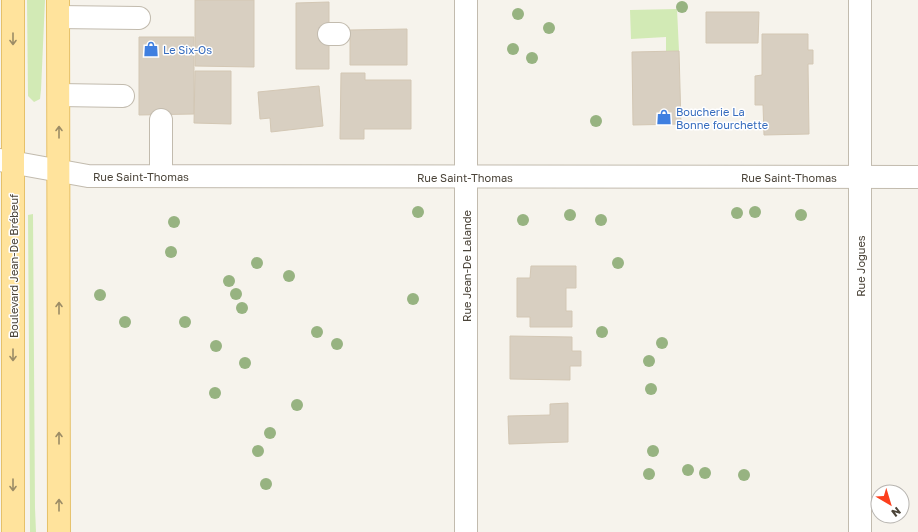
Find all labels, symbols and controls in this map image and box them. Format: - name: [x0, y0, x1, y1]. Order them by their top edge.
- one-way arrow: [9, 32, 17, 45]
- shop icon: Le Six-Os: [142, 40, 160, 58]
- place label: Le Six-Os: [163, 43, 212, 56]
- place label: Boucherie La Bonne fourchette: [676, 105, 768, 131]
- shop icon: Boucherie La Bonne fourchette: [655, 108, 673, 126]
- one-way arrow: [55, 126, 63, 139]
- street label: Rue Saint-Thomas: [93, 170, 189, 183]
- street label: Rue Saint-Thomas: [417, 171, 513, 184]
- street label: Rue Saint-Thomas: [741, 171, 837, 184]
- street label: Boulevard Jean-De Brébeuf: [7, 194, 20, 338]
- street label: Rue Jean-De Lalande: [460, 210, 473, 322]
- street label: Rue Jogues: [854, 235, 867, 297]
- one-way arrow: [55, 302, 63, 315]
- one-way arrow: [9, 348, 17, 361]
- one-way arrow: [55, 432, 63, 445]
- one-way arrow: [9, 478, 17, 491]
- north arrow: [870, 484, 910, 524]
- one-way arrow: [55, 499, 63, 512]
- text: N: [889, 505, 904, 520]

